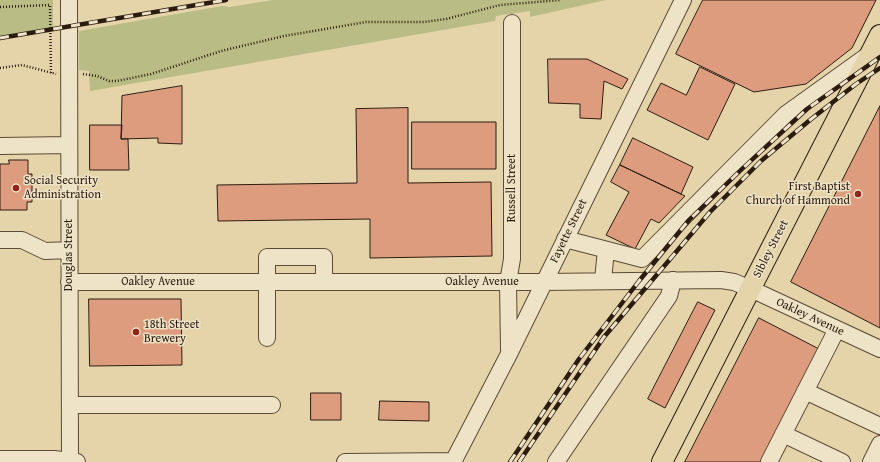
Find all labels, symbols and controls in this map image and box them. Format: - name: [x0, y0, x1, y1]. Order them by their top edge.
- street label: Russell Street: [505, 154, 519, 222]
- place label: Social Security Administration: [24, 174, 101, 202]
- place label: First Baptist Church of Hammond: [746, 180, 850, 208]
- marker: Social Security Administration: [11, 183, 21, 193]
- marker: First Baptist Church of Hammond: [853, 189, 863, 199]
- street label: Fayette Street: [547, 197, 591, 265]
- street label: Sibley Street: [750, 217, 792, 281]
- street label: Douglas Street: [62, 219, 76, 291]
- street label: Oakley Avenue: [121, 275, 195, 289]
- street label: Oakley Avenue: [445, 275, 519, 289]
- street label: Oakley Avenue: [774, 295, 846, 339]
- place label: 18th Street Brewery: [144, 318, 200, 346]
- marker: 18th Street Brewery: [131, 327, 141, 337]

